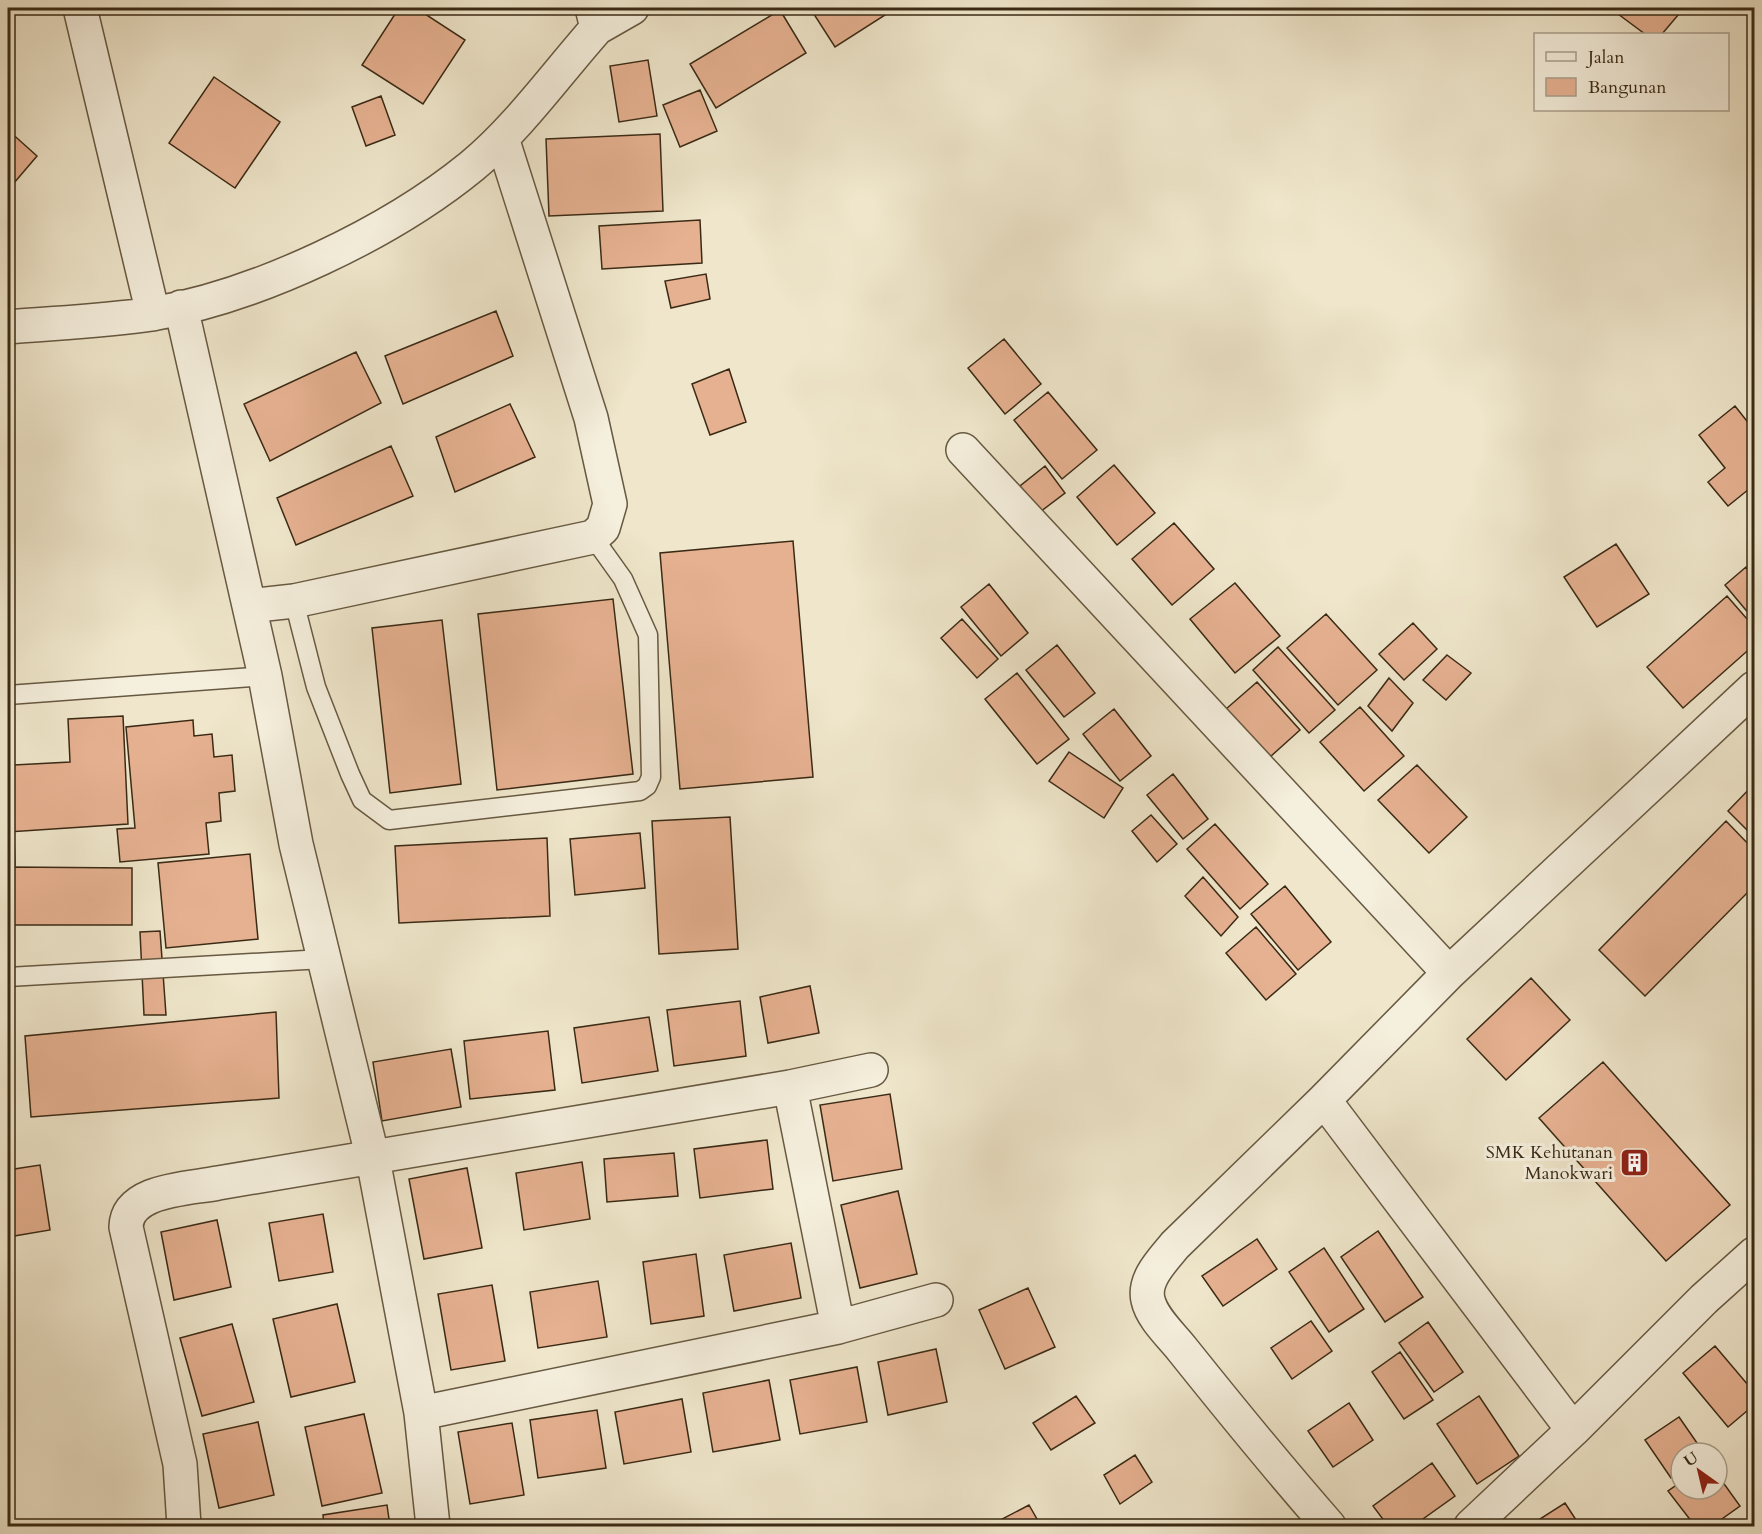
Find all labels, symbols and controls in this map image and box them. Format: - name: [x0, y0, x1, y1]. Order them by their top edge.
- legend: [1534, 33, 1729, 111]
- text: Jalan: [1585, 45, 1625, 70]
- text: Bangunan: [1588, 75, 1667, 100]
- place label: SMK Kehutanan Manokwari: [1486, 1140, 1614, 1186]
- building icon: SMK Kehutanan Manokwari: [1618, 1146, 1650, 1178]
- north arrow: [1669, 1441, 1729, 1501]
- text: U: [1680, 1447, 1703, 1472]

